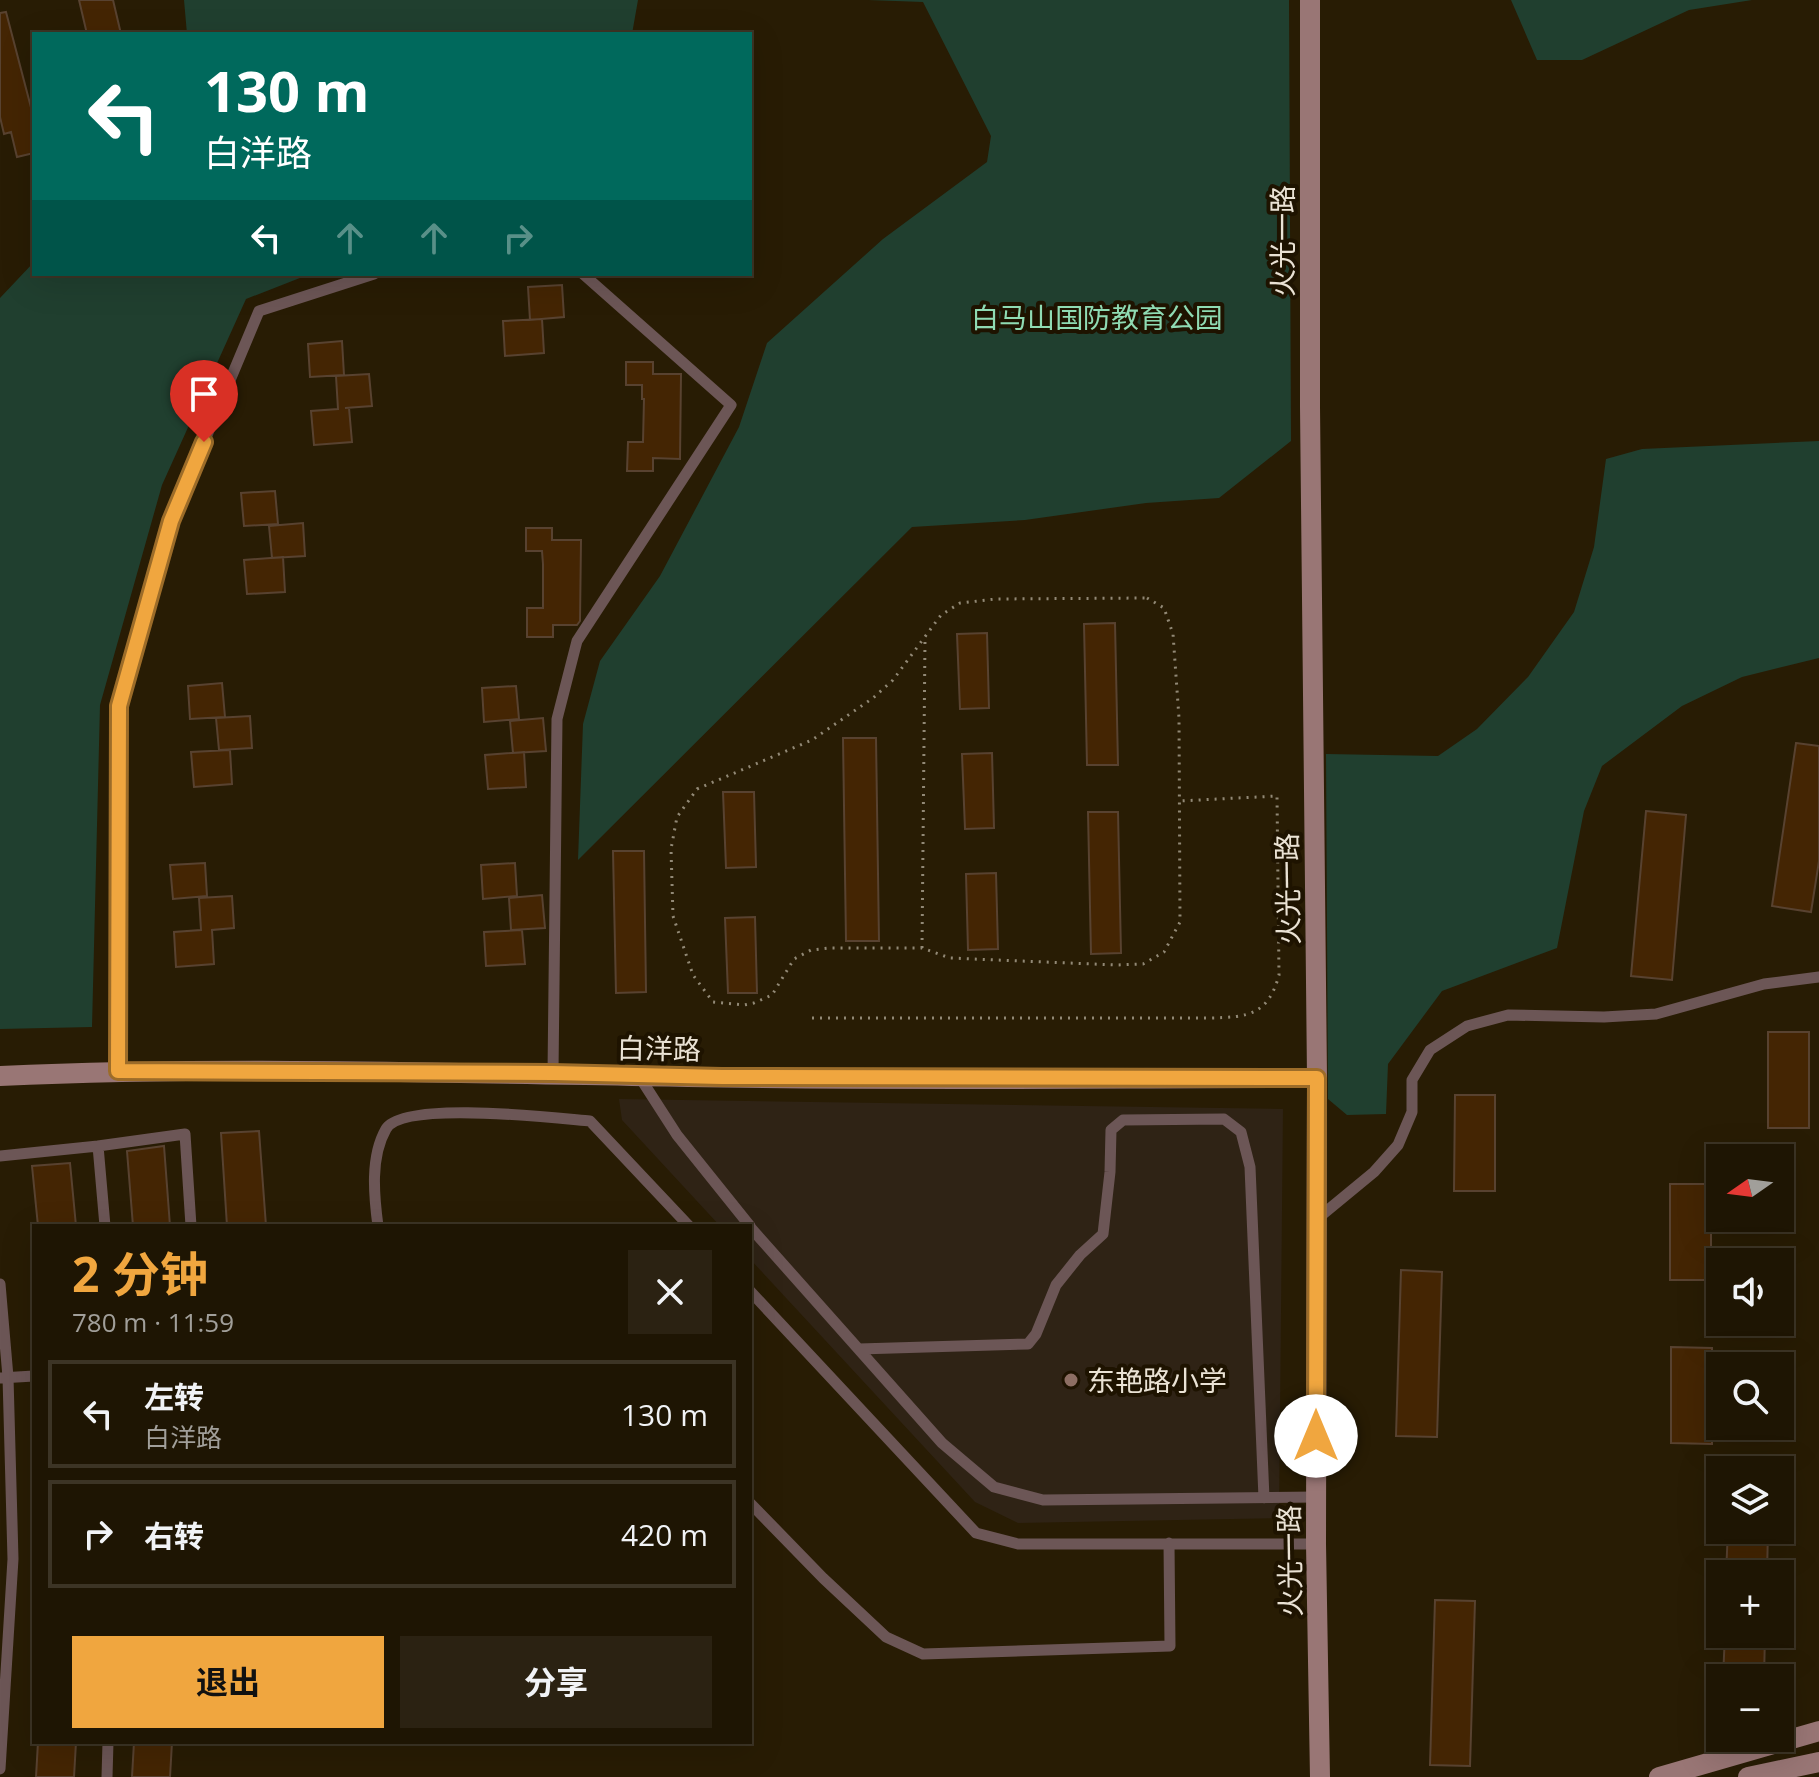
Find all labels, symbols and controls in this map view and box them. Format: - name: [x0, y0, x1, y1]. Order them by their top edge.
- text: 130 m: [204, 52, 370, 128]
- icon: left: [72, 64, 176, 168]
- text: 白洋路: [204, 128, 312, 177]
- street label: 火光一路: [1263, 185, 1301, 297]
- icon: left: [244, 216, 288, 260]
- icon: ahead: [328, 216, 372, 260]
- icon: ahead: [412, 216, 456, 260]
- icon: right: [496, 216, 540, 260]
- park label: 白马山国防教育公园: [971, 298, 1223, 336]
- pin: [170, 360, 238, 442]
- icon: arrive: [182, 372, 226, 416]
- street label: 火光一路: [1267, 833, 1307, 945]
- street label: 白洋路: [617, 1028, 701, 1068]
- north arrow: [1706, 1144, 1794, 1232]
- map controls: [1706, 1144, 1794, 1752]
- text: 2 分钟: [72, 1241, 208, 1306]
- button: sound: [1706, 1248, 1794, 1336]
- button: close: [628, 1250, 712, 1334]
- text: 780 m · 11:59: [72, 1304, 234, 1340]
- button: search: [1706, 1352, 1794, 1440]
- place label: 东艳路小学: [1087, 1361, 1227, 1399]
- marker: 东艳路小学: [1062, 1371, 1080, 1389]
- text: 左转: [144, 1376, 204, 1417]
- icon: left: [76, 1392, 120, 1436]
- text: 130 m: [621, 1394, 708, 1435]
- position arrow: [1274, 1394, 1358, 1478]
- text: 白洋路: [144, 1419, 222, 1455]
- button: layers: [1706, 1456, 1794, 1544]
- street label: 火光一路: [1269, 1505, 1309, 1617]
- icon: right: [76, 1512, 120, 1556]
- text: 420 m: [621, 1514, 708, 1555]
- text: 右转: [144, 1515, 204, 1556]
- button: +: [1706, 1560, 1794, 1648]
- button: 退出: [72, 1636, 384, 1728]
- button: 分享: [400, 1636, 712, 1728]
- button: −: [1706, 1664, 1794, 1752]

